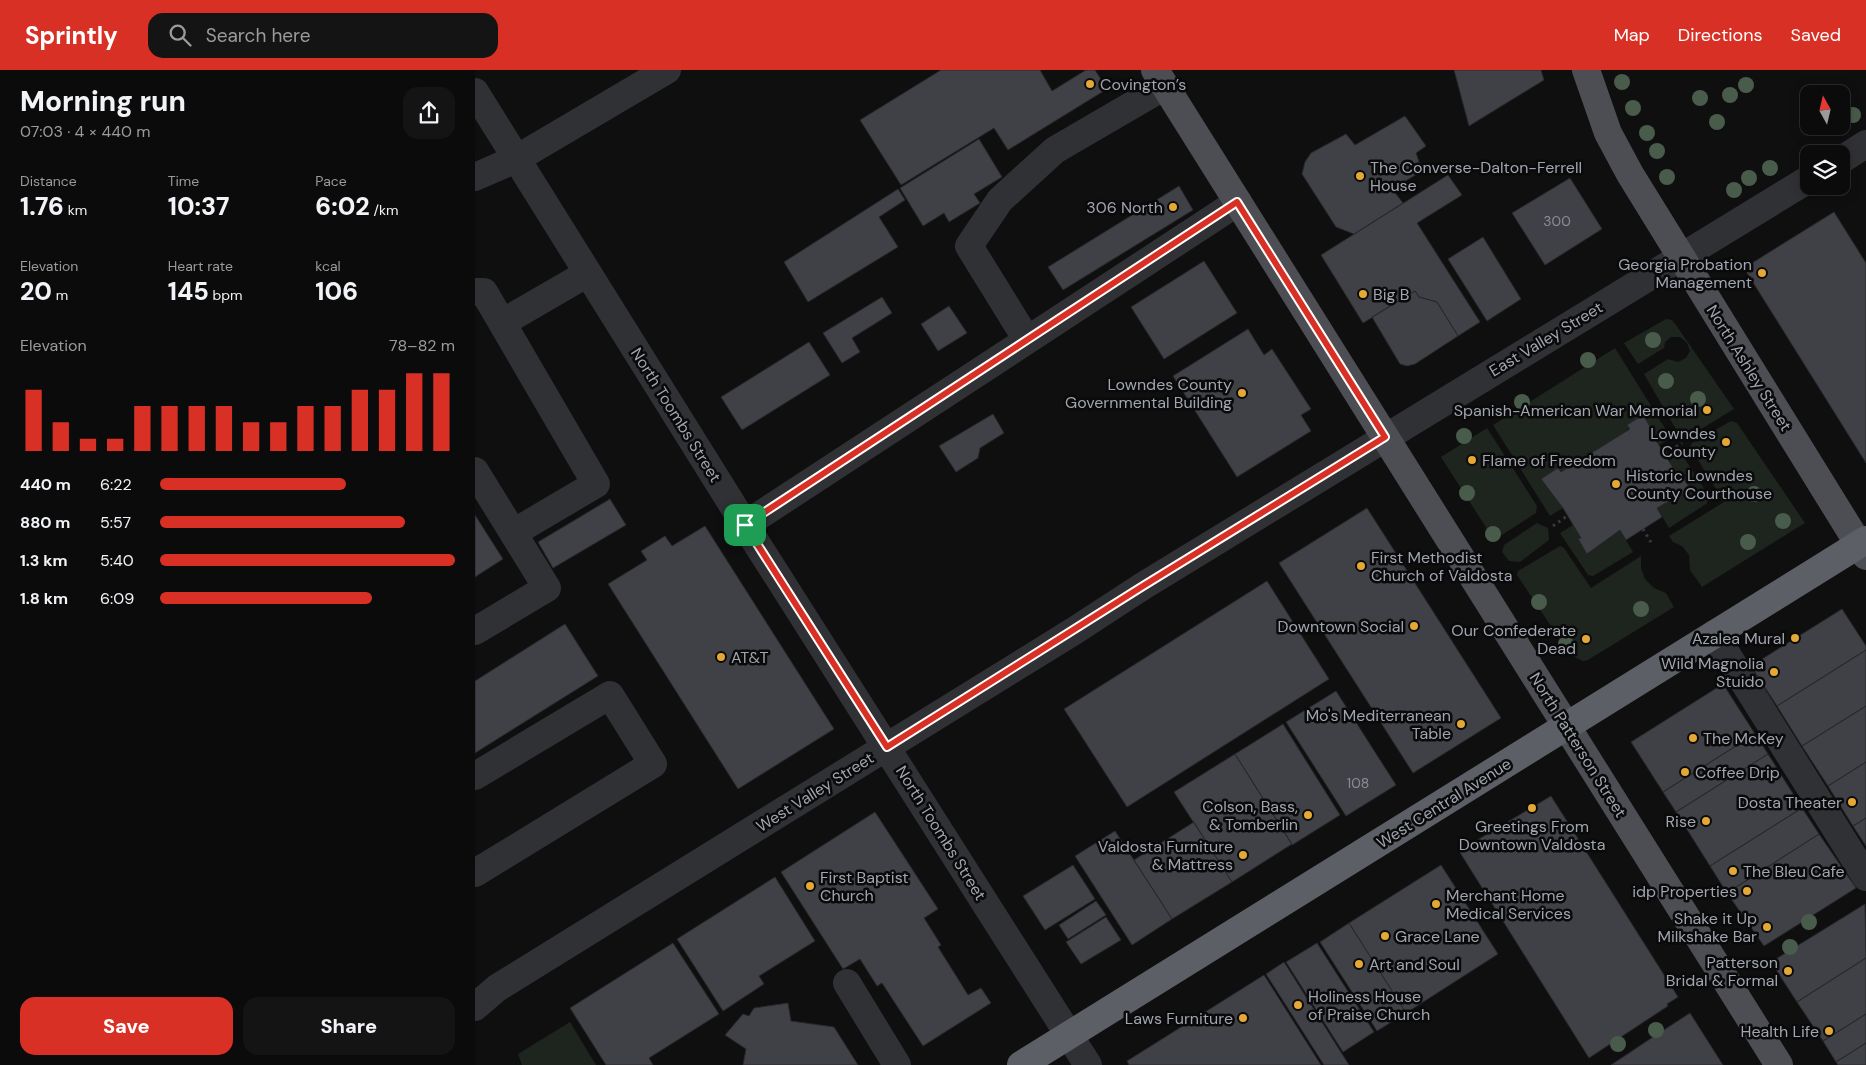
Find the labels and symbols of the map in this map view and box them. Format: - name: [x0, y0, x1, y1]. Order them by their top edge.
- place label: Covington’s: [1100, 74, 1186, 95]
- marker: Covington’s: [1084, 78, 1096, 90]
- north arrow: [1800, 85, 1850, 135]
- place label: The Converse-Dalton-Ferrell House: [1370, 157, 1582, 196]
- marker: The Converse-Dalton-Ferrell House: [1354, 170, 1366, 182]
- place label: 306 North: [1086, 197, 1163, 218]
- marker: 306 North: [1167, 201, 1179, 213]
- house number: 300: [1543, 212, 1571, 230]
- place label: Georgia Probation Management: [1618, 254, 1752, 293]
- marker: Georgia Probation Management: [1756, 267, 1768, 279]
- place label: Big B: [1373, 284, 1409, 305]
- marker: Big B: [1357, 288, 1369, 300]
- street label: East Valley Street: [1485, 297, 1607, 381]
- street label: North Ashley Street: [1702, 301, 1796, 435]
- street label: North Toombs Street: [626, 344, 726, 486]
- place label: Lowndes County Governmental Building: [1065, 374, 1232, 413]
- marker: Lowndes County Governmental Building: [1236, 387, 1248, 399]
- place label: Spanish-American War Memorial: [1454, 400, 1697, 421]
- marker: Spanish-American War Memorial: [1701, 404, 1713, 416]
- place label: Lowndes County: [1650, 423, 1716, 462]
- marker: Lowndes County: [1720, 436, 1732, 448]
- place label: Flame of Freedom: [1482, 450, 1616, 471]
- marker: Flame of Freedom: [1466, 454, 1478, 466]
- place label: Historic Lowndes County Courthouse: [1626, 465, 1772, 504]
- marker: Historic Lowndes County Courthouse: [1610, 478, 1622, 490]
- pin: [724, 504, 766, 546]
- place label: First Methodist Church of Valdosta: [1371, 547, 1513, 586]
- marker: First Methodist Church of Valdosta: [1355, 560, 1367, 572]
- place label: Downtown Social: [1278, 616, 1404, 637]
- marker: Downtown Social: [1408, 620, 1420, 632]
- place label: Our Confederate Dead: [1451, 620, 1576, 659]
- place label: Azalea Mural: [1692, 628, 1785, 649]
- marker: Azalea Mural: [1789, 632, 1801, 644]
- marker: Our Confederate Dead: [1580, 633, 1592, 645]
- place label: AT&T: [731, 647, 769, 668]
- marker: AT&T: [715, 651, 727, 663]
- place label: Wild Magnolia Stuido: [1661, 653, 1764, 692]
- marker: Wild Magnolia Stuido: [1768, 666, 1780, 678]
- street label: North Patterson Street: [1525, 669, 1631, 821]
- place label: Mo's Mediterranean Table: [1306, 705, 1451, 744]
- marker: Mo's Mediterranean Table: [1455, 718, 1467, 730]
- place label: The McKey: [1703, 728, 1784, 749]
- marker: The McKey: [1687, 732, 1699, 744]
- street label: West Valley Street: [752, 747, 878, 837]
- street label: West Central Avenue: [1373, 753, 1515, 853]
- street label: North Toombs Street: [891, 762, 991, 904]
- place label: Coffee Drip: [1695, 762, 1780, 783]
- marker: Coffee Drip: [1679, 766, 1691, 778]
- house number: 108: [1347, 774, 1369, 792]
- place label: Dosta Theater: [1738, 792, 1842, 813]
- place label: Colson, Bass, & Tomberlin: [1202, 796, 1298, 835]
- marker: Dosta Theater: [1846, 796, 1858, 808]
- marker: Greetings From Downtown Valdosta: [1526, 802, 1538, 814]
- marker: Colson, Bass, & Tomberlin: [1302, 809, 1314, 821]
- place label: Rise: [1666, 811, 1696, 832]
- marker: Rise: [1700, 815, 1712, 827]
- place label: Greetings From Downtown Valdosta: [1459, 816, 1605, 855]
- place label: Valdosta Furniture & Mattress: [1098, 836, 1233, 875]
- marker: Valdosta Furniture & Mattress: [1237, 849, 1249, 861]
- place label: The Bleu Cafe: [1743, 861, 1845, 882]
- marker: The Bleu Cafe: [1727, 865, 1739, 877]
- place label: First Baptist Church: [820, 867, 909, 906]
- marker: First Baptist Church: [804, 880, 816, 892]
- place label: idp Properties: [1632, 881, 1737, 902]
- place label: Merchant Home Medical Services: [1446, 885, 1571, 924]
- marker: idp Properties: [1741, 885, 1753, 897]
- marker: Merchant Home Medical Services: [1430, 898, 1442, 910]
- place label: Shake it Up Milkshake Bar: [1657, 908, 1757, 947]
- marker: Shake it Up Milkshake Bar: [1761, 921, 1773, 933]
- place label: Grace Lane: [1395, 926, 1480, 947]
- marker: Grace Lane: [1379, 930, 1391, 942]
- place label: Patterson Bridal & Formal: [1666, 952, 1778, 991]
- place label: Art and Soul: [1369, 954, 1460, 975]
- marker: Art and Soul: [1353, 958, 1365, 970]
- marker: Patterson Bridal & Formal: [1782, 965, 1794, 977]
- place label: Holiness House of Praise Church: [1308, 986, 1430, 1025]
- marker: Holiness House of Praise Church: [1292, 999, 1304, 1011]
- place label: Laws Furniture: [1125, 1008, 1233, 1029]
- marker: Laws Furniture: [1237, 1012, 1249, 1024]
- place label: Health Life: [1741, 1021, 1819, 1042]
- marker: Health Life: [1823, 1025, 1835, 1037]

